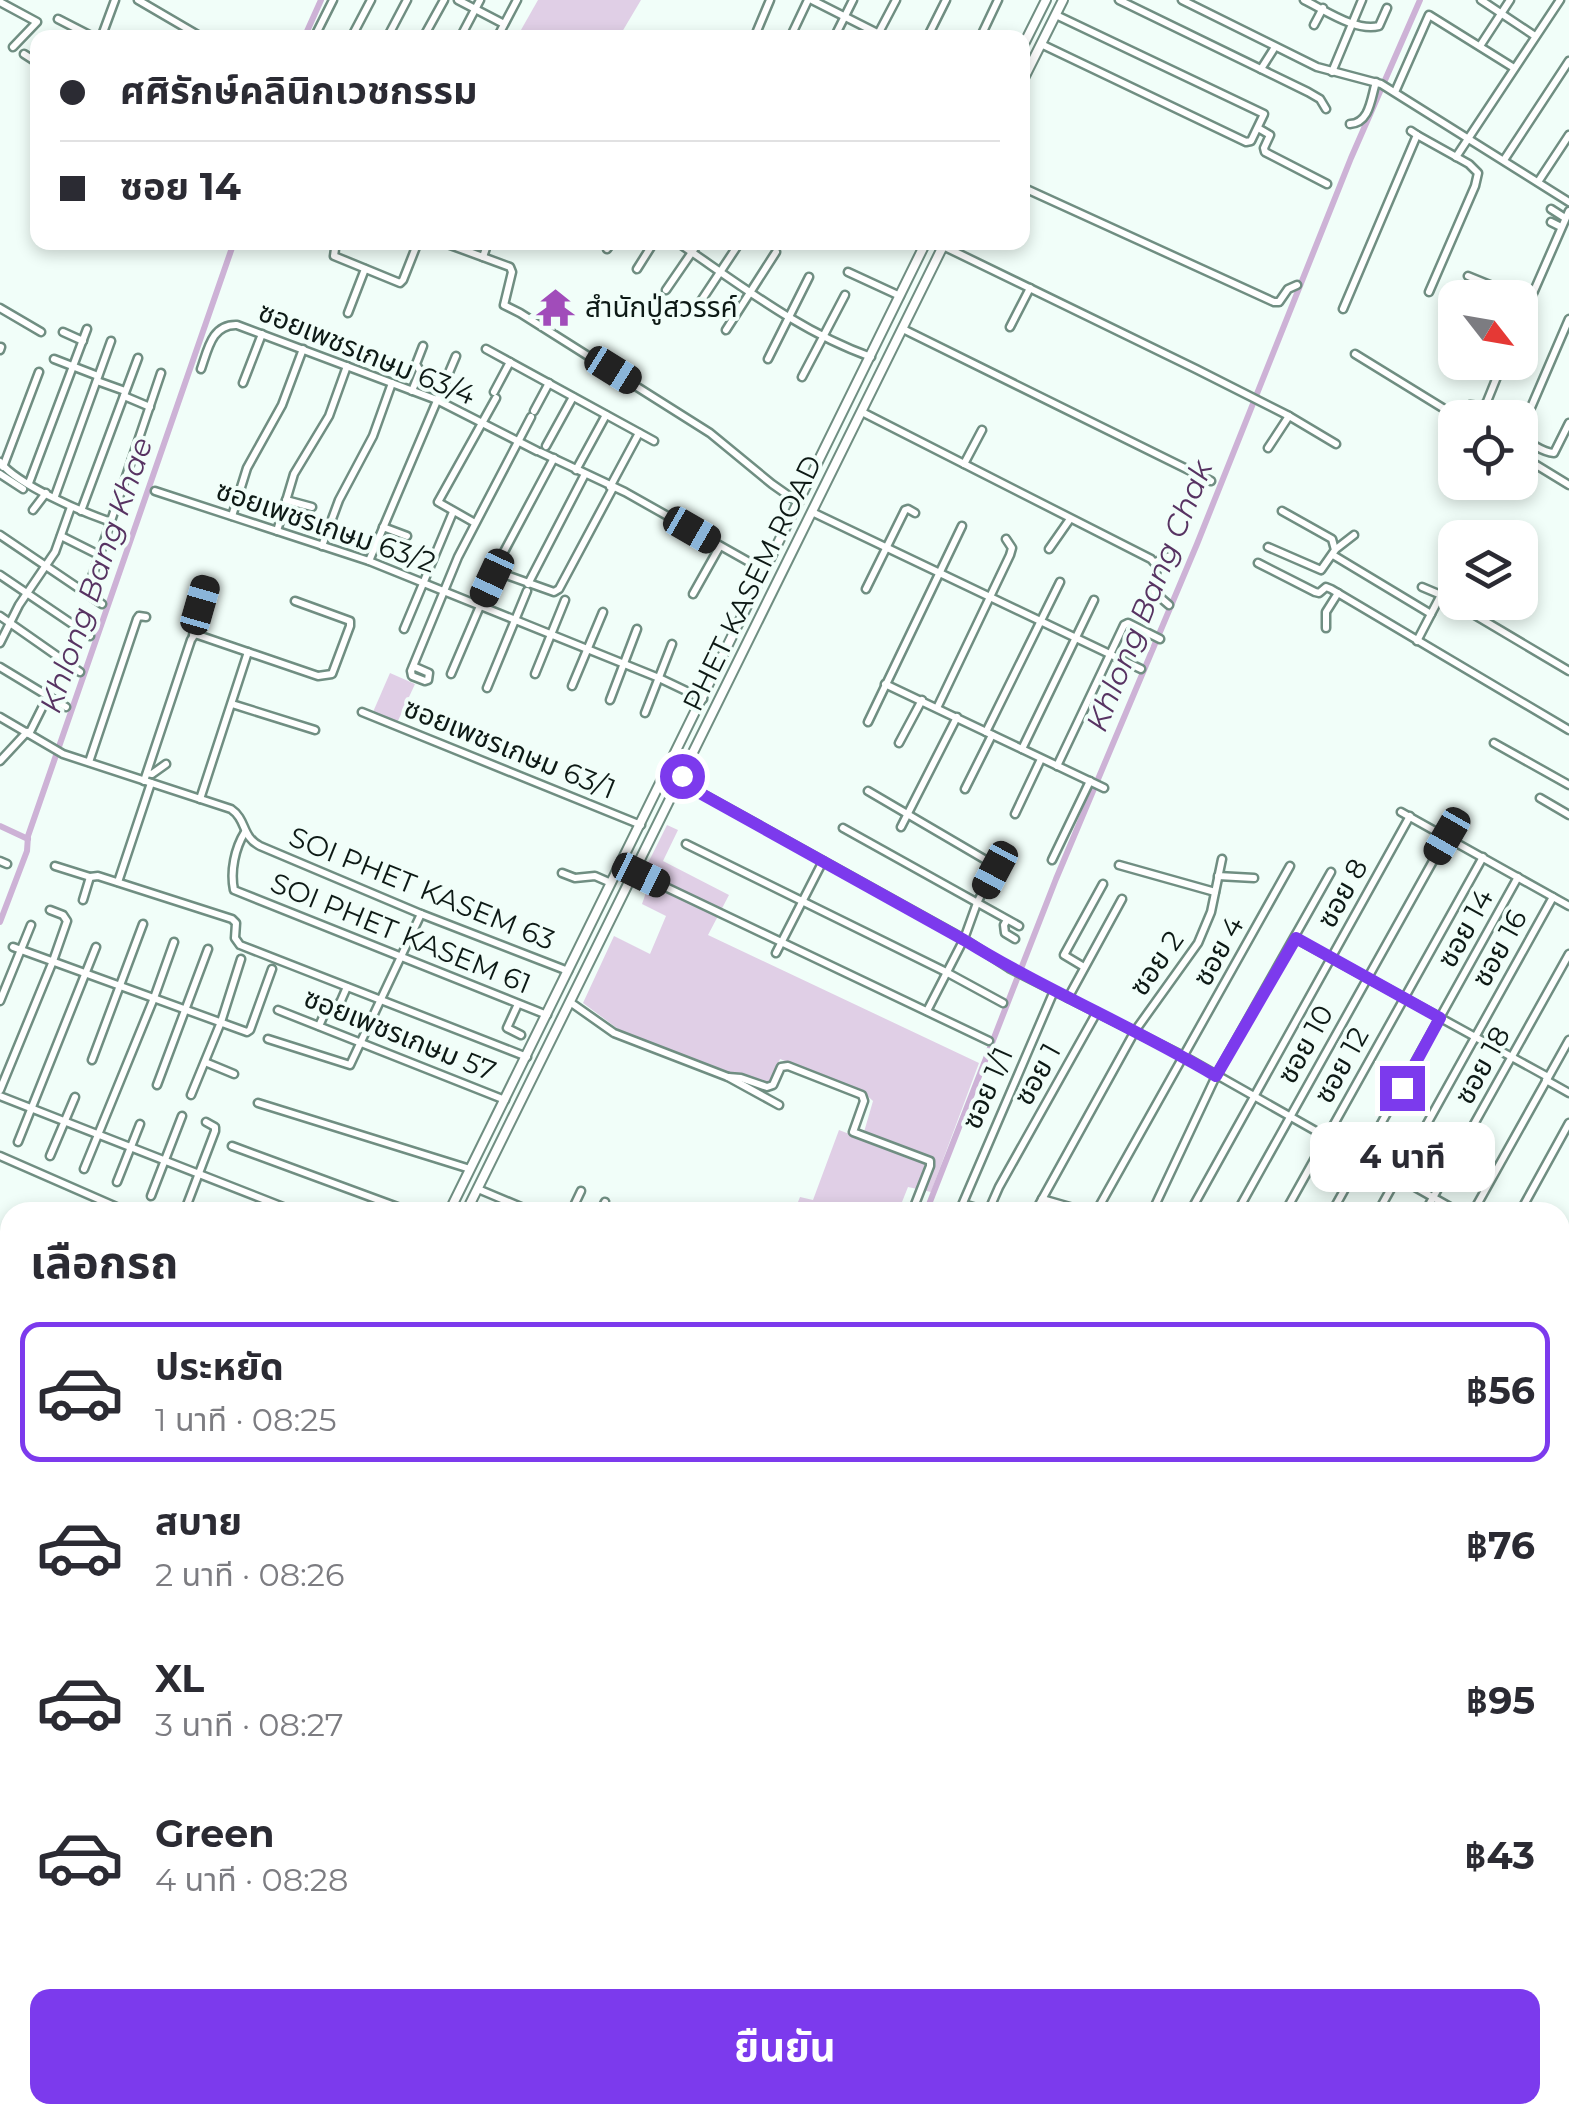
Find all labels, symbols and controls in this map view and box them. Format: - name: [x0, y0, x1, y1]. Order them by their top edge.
- text: ศศิรักษ์คลินิกเวชกรรม: [120, 67, 477, 114]
- text: ซอย 14: [120, 163, 241, 210]
- north arrow: [1438, 280, 1538, 380]
- map controls: [1438, 280, 1538, 620]
- temple icon: สำนักปู่สวรรค์: [534, 286, 576, 328]
- place label: สำนักปู่สวรรค์: [585, 290, 738, 325]
- street label: ซอยเพชรเกษม 63/4: [254, 294, 481, 412]
- car: [580, 341, 646, 399]
- button: locate: [1438, 400, 1538, 500]
- water label: Khlong Bang Khae: [31, 432, 161, 718]
- street label: PHET KASEM ROAD: [675, 449, 829, 717]
- water label: Khlong Bang Chak: [1078, 454, 1221, 737]
- street label: ซอยเพชรเกษม 63/2: [212, 472, 440, 580]
- car: [659, 502, 725, 558]
- button: layers: [1438, 520, 1538, 620]
- car: [466, 544, 518, 612]
- car: [177, 572, 223, 638]
- street label: ซอยเพชรเกษม 63/1: [399, 690, 621, 806]
- route start: [660, 754, 705, 799]
- car: [1419, 803, 1475, 869]
- street label: SOI PHET KASEM 63: [284, 819, 560, 957]
- car: [968, 836, 1022, 904]
- car: [607, 848, 675, 902]
- street label: ซอย 8: [1309, 853, 1375, 933]
- street label: SOI PHET KASEM 61: [266, 865, 536, 1001]
- street label: ซอย 14: [1430, 883, 1501, 973]
- street label: ซอย 16: [1464, 904, 1534, 992]
- street label: ซอย 4: [1185, 910, 1251, 992]
- street label: ซอย 2: [1122, 924, 1190, 1002]
- street label: ซอยเพชรเกษม 57: [299, 980, 501, 1088]
- street label: ซอย 10: [1270, 999, 1340, 1089]
- street label: ซอย 18: [1447, 1020, 1517, 1110]
- street label: ซอย 12: [1306, 1021, 1376, 1109]
- street label: ซอย 1: [1006, 1037, 1068, 1111]
- street label: ซอย 1/1: [954, 1042, 1020, 1134]
- route end: [1380, 1066, 1425, 1111]
- callout: 4 นาที: [1310, 1123, 1494, 1193]
- text: 4 นาที: [1359, 1137, 1446, 1176]
- text: เลือกรถ: [30, 1234, 178, 1289]
- text: ประหยัด: [155, 1343, 284, 1390]
- icon: car: [35, 1347, 125, 1437]
- text: ฿56: [1466, 1367, 1535, 1414]
- text: 1 นาที · 08:25: [155, 1400, 337, 1439]
- text: สบาย: [155, 1498, 242, 1545]
- icon: car: [35, 1502, 125, 1592]
- text: ฿76: [1466, 1522, 1535, 1569]
- text: 2 นาที · 08:26: [155, 1555, 344, 1594]
- text: XL: [155, 1655, 204, 1702]
- icon: car: [35, 1657, 125, 1747]
- text: ฿95: [1466, 1677, 1535, 1724]
- text: 3 นาที · 08:27: [155, 1705, 344, 1744]
- text: Green: [155, 1810, 275, 1857]
- icon: car: [35, 1812, 125, 1902]
- text: ฿43: [1464, 1832, 1535, 1879]
- text: 4 นาที · 08:28: [155, 1860, 348, 1899]
- button: ยืนยัน: [30, 1989, 1540, 2104]

